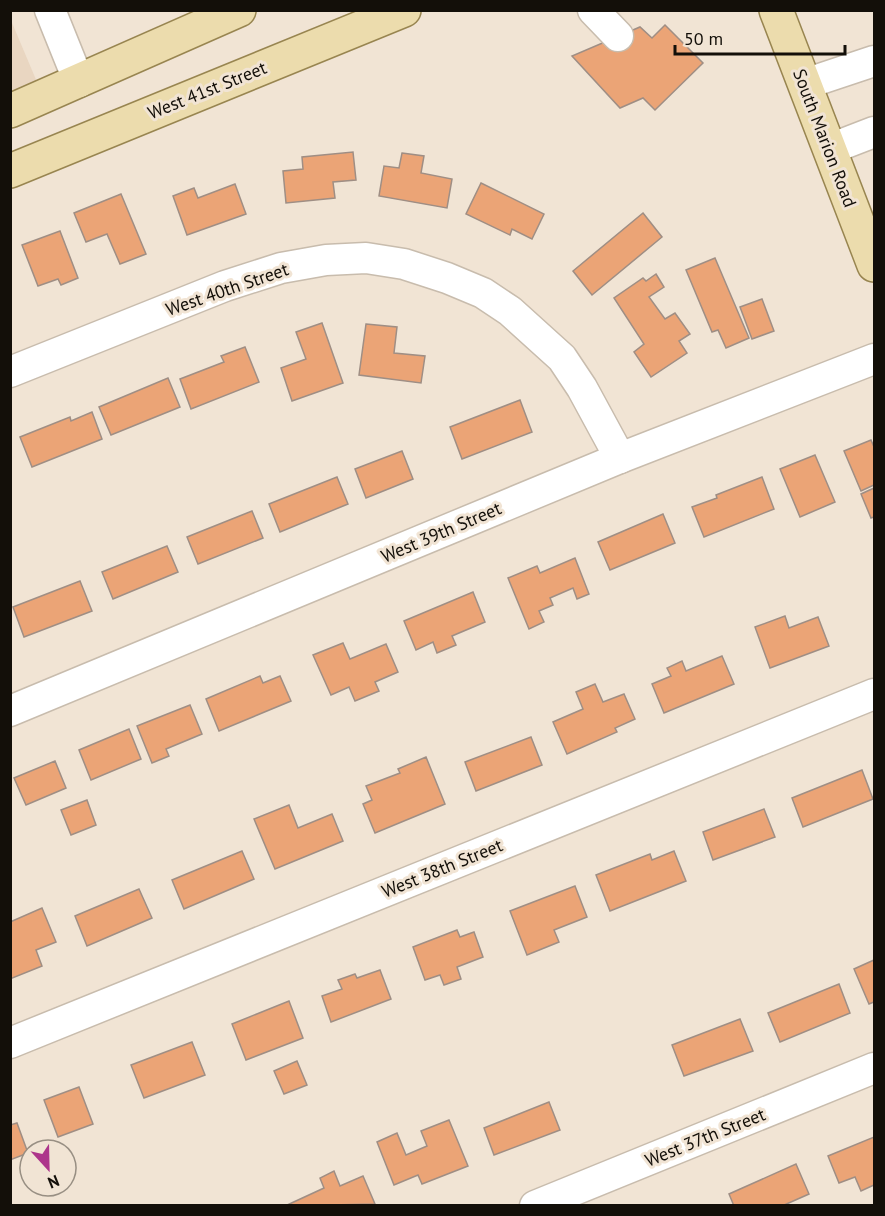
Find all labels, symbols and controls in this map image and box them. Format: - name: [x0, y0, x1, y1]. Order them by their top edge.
- scale bar: [675, 18, 844, 56]
- text: 50 m: [684, 27, 723, 50]
- street label: West 41st Street: [144, 56, 270, 124]
- street label: South Marion Road: [788, 66, 862, 210]
- street label: West 40th Street: [163, 257, 291, 321]
- street label: West 39th Street: [378, 496, 504, 568]
- street label: West 38th Street: [378, 833, 506, 903]
- street label: West 37th Street: [641, 1102, 769, 1172]
- north arrow: [18, 1138, 78, 1198]
- text: N: [45, 1171, 62, 1193]

